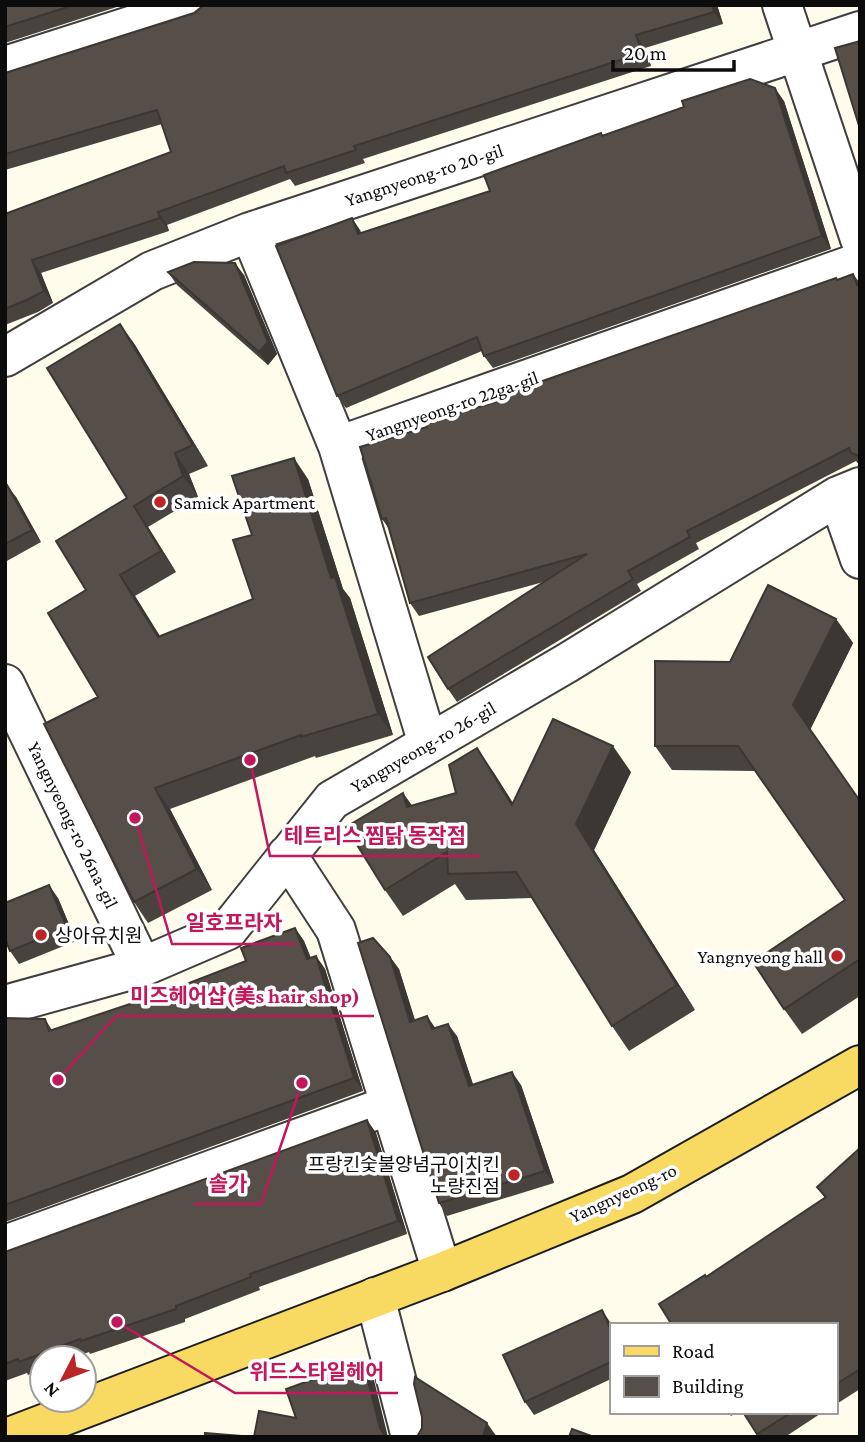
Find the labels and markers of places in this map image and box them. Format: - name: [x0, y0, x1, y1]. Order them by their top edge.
- place label: Samick Apartment: [174, 492, 316, 513]
- marker: Samick Apartment: [152, 494, 168, 510]
- callout: 테트리스 찜닭 동작점: [270, 814, 480, 856]
- callout: 일호프라자: [172, 902, 296, 944]
- place label: 상아유치원: [55, 925, 142, 946]
- marker: 상아유치원: [33, 927, 49, 943]
- place label: Yangnyeong hall: [697, 946, 823, 967]
- marker: Yangnyeong hall: [829, 948, 845, 964]
- callout: 미즈헤어샵(美s hair shop): [116, 974, 374, 1016]
- place label: 프랑킨숯불양념구이치킨 노량진점: [308, 1154, 500, 1197]
- callout: 솔가: [194, 1162, 261, 1204]
- marker: 프랑킨숯불양념구이치킨 노량진점: [506, 1167, 522, 1183]
- callout: 위드스타일헤어: [235, 1351, 398, 1393]

